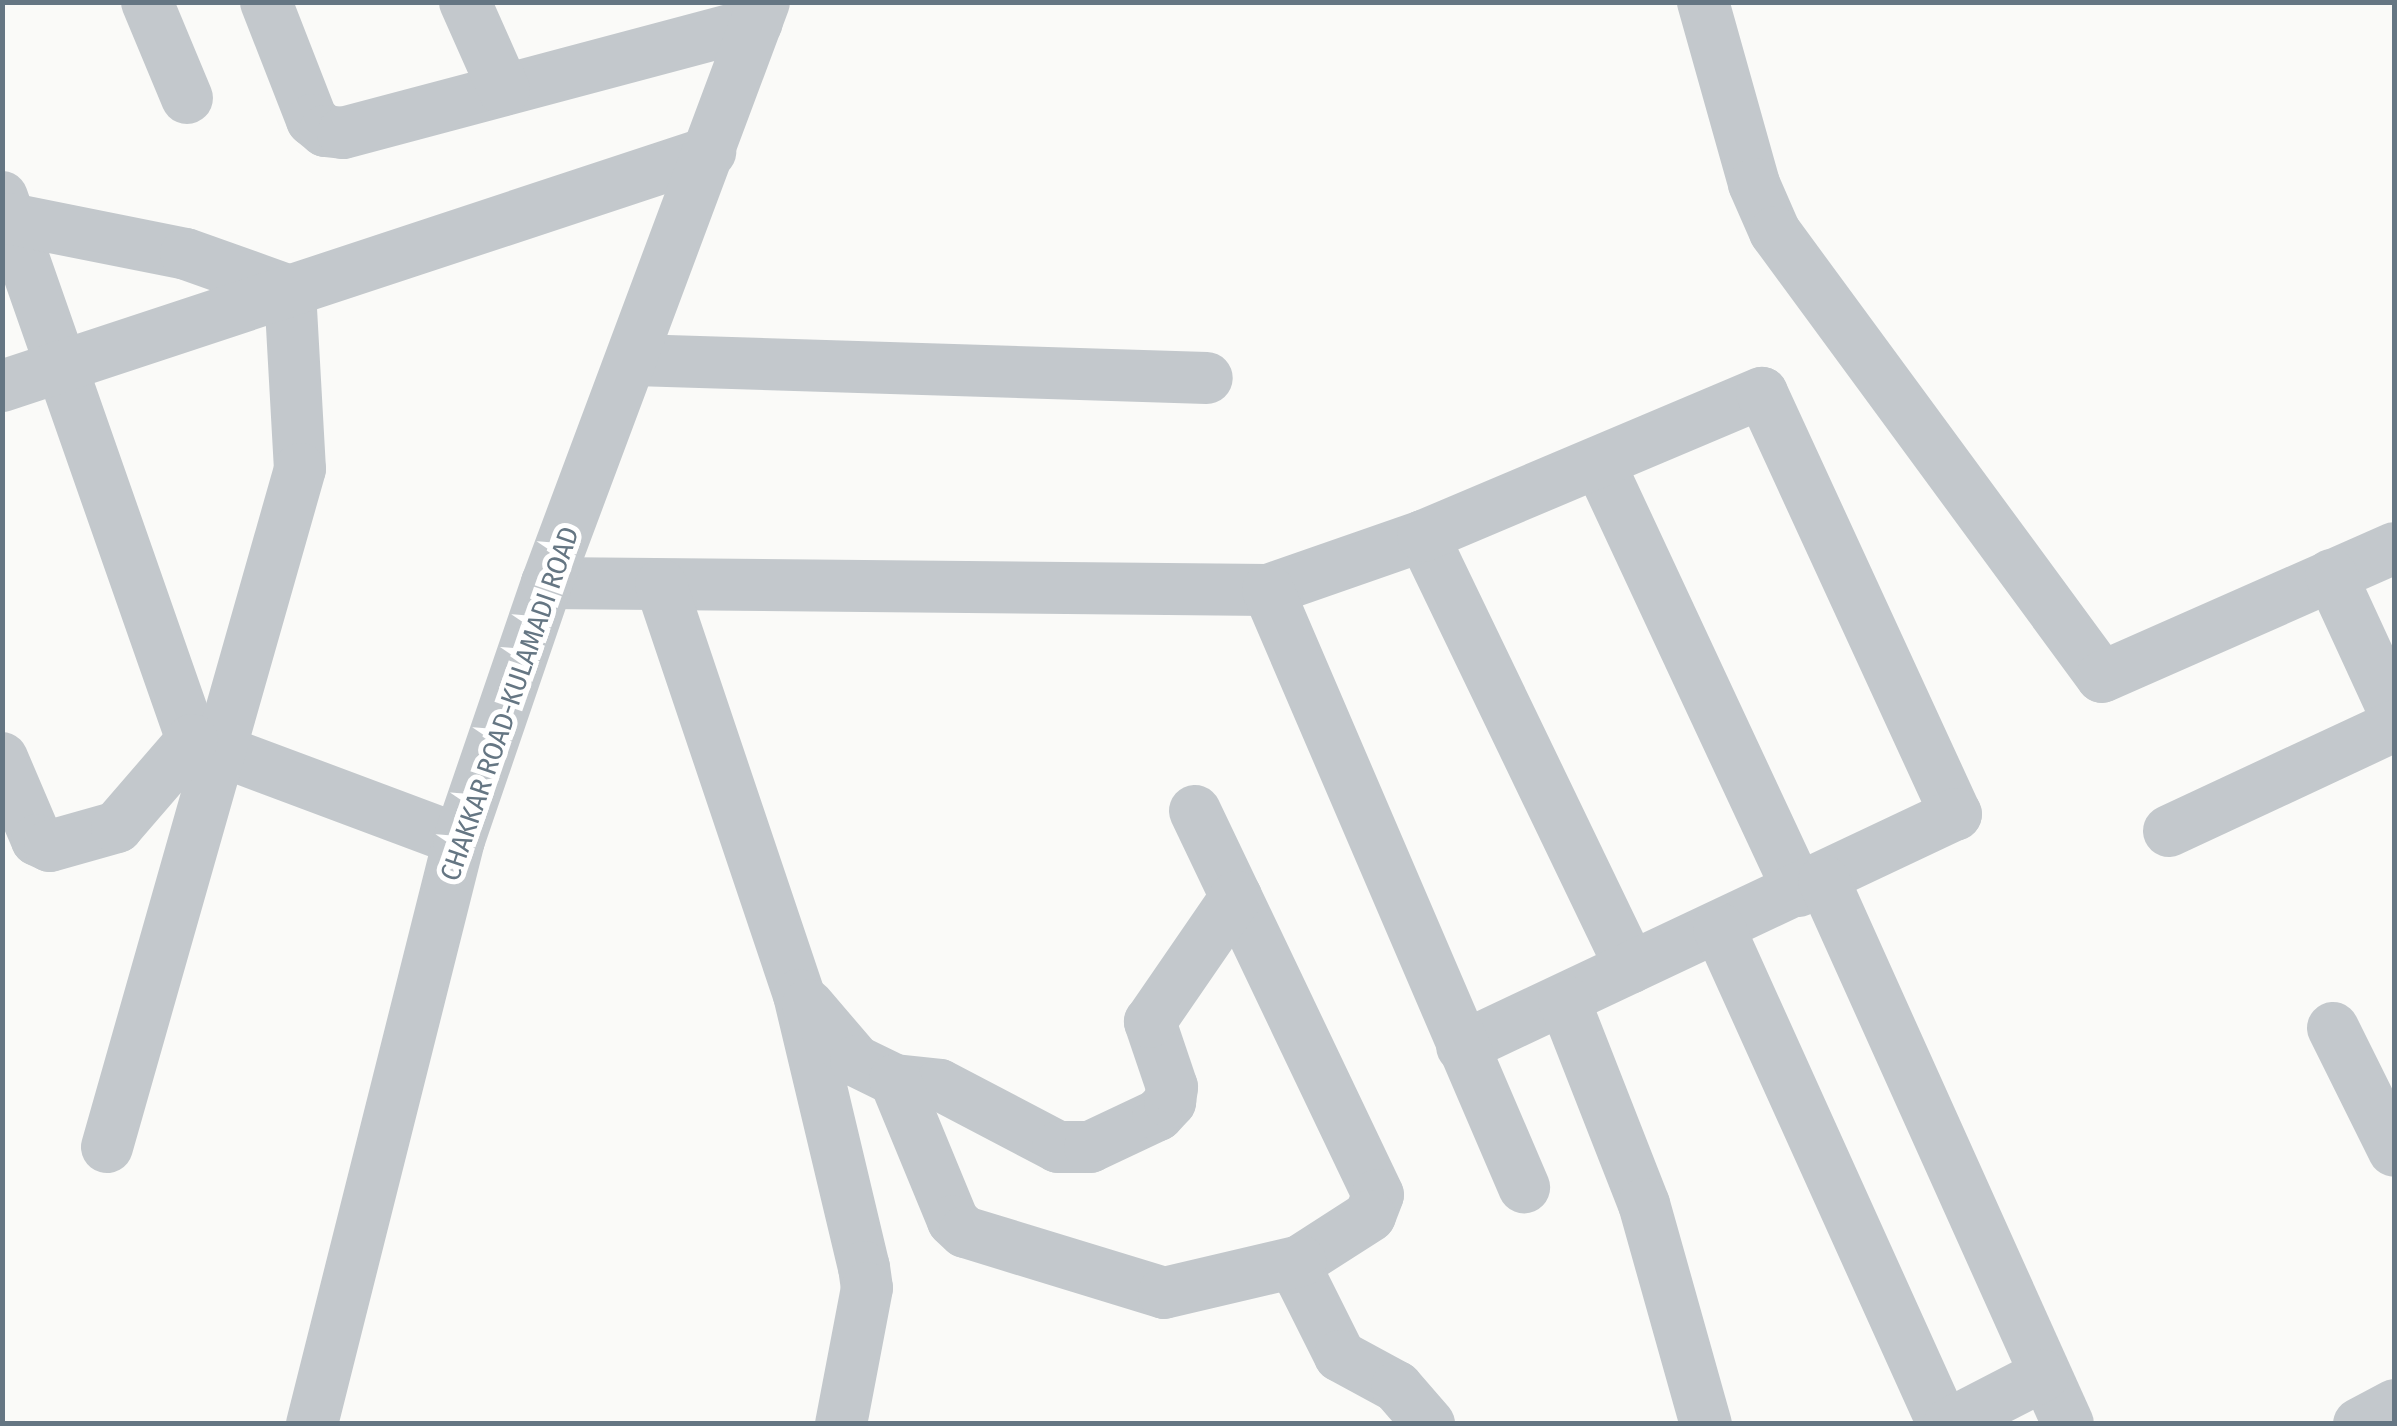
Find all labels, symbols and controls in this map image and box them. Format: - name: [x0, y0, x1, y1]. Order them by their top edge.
- street label: CHAKKAR ROAD-KULAMADI ROAD: [434, 523, 586, 885]

